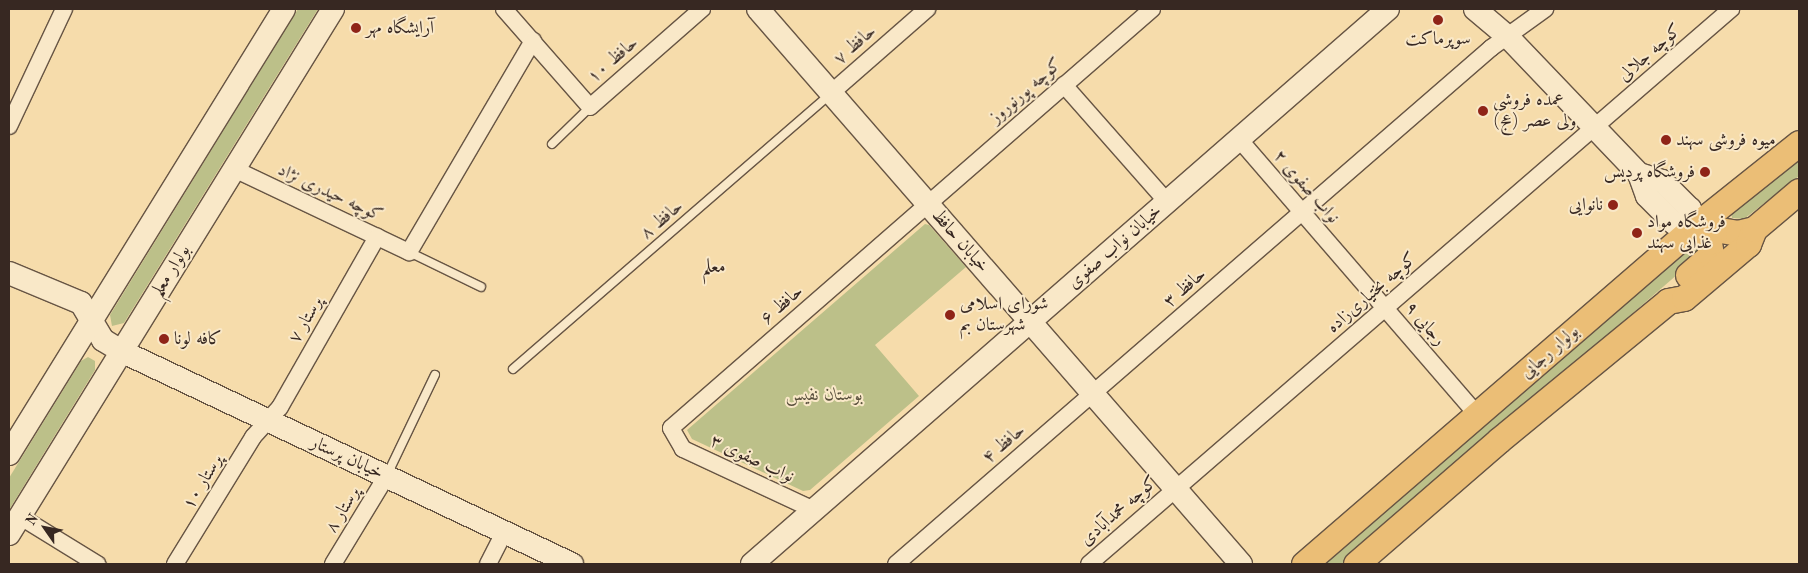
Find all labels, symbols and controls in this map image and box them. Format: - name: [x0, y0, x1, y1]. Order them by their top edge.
- marker: سوپرماکت: [1432, 14, 1444, 26]
- place label: آرایشگاه مهر: [366, 17, 434, 39]
- street label: کوچه جلالی: [1614, 20, 1686, 86]
- street label: حافظ ۷: [829, 21, 881, 69]
- marker: آرایشگاه مهر: [350, 22, 362, 34]
- place label: سوپرماکت: [1405, 28, 1471, 50]
- street label: حافظ ۱۰: [583, 32, 643, 88]
- street label: کوچه پورنوروز: [985, 54, 1067, 128]
- place label: عمده فروشی ولی عصر (عج): [1493, 90, 1577, 132]
- marker: عمده فروشی ولی عصر (عج): [1477, 105, 1489, 117]
- place label: میوه فروشی سهند: [1676, 129, 1776, 151]
- marker: میوه فروشی سهند: [1660, 134, 1672, 146]
- street label: نواب صفوی ۲: [1268, 146, 1344, 228]
- street label: کوچه حیدری نژاد: [274, 159, 386, 227]
- place label: فروشگاه پردیس: [1604, 161, 1695, 183]
- marker: فروشگاه پردیس: [1699, 166, 1711, 178]
- place label: نانوایی: [1569, 194, 1603, 216]
- street label: حافظ ۸: [636, 196, 688, 244]
- marker: نانوایی: [1607, 199, 1619, 211]
- street label: خیابان نواب صفوی: [1063, 200, 1167, 294]
- street label: خیابان حافظ: [927, 205, 993, 277]
- place label: فروشگاه مواد غذایی سهند: [1647, 212, 1726, 254]
- marker: فروشگاه مواد غذایی سهند: [1631, 227, 1643, 239]
- street label: بولوار معلم: [147, 241, 195, 301]
- street label: کوچه بختیاری‌زاده: [1323, 248, 1421, 338]
- district label: معلم: [702, 257, 726, 279]
- street label: حافظ ۳: [1159, 264, 1211, 312]
- street label: حافظ ۶: [756, 281, 808, 329]
- street label: پرستار ۷: [284, 293, 328, 347]
- place label: شورای اسلامی شهرستان بم: [960, 294, 1048, 336]
- street label: رجایی ۹: [1400, 298, 1450, 350]
- marker: شورای اسلامی شهرستان بم: [944, 309, 956, 321]
- street label: بولوار رجایی: [1516, 321, 1584, 383]
- place label: کافه لونا: [174, 328, 222, 350]
- marker: کافه لونا: [158, 333, 170, 345]
- park label: بوستان نفیس: [785, 384, 863, 406]
- street label: حافظ ۴: [978, 420, 1030, 468]
- street label: نواب صفوی ۳: [707, 430, 797, 488]
- street label: خیابان پرستار: [307, 432, 387, 484]
- street label: پرستار ۱۰: [178, 450, 228, 514]
- street label: کوچه محمدآبادی: [1076, 471, 1162, 551]
- street label: پرستار ۸: [321, 483, 365, 537]
- north arrow: [20, 503, 70, 553]
- text: N: [24, 512, 41, 528]

